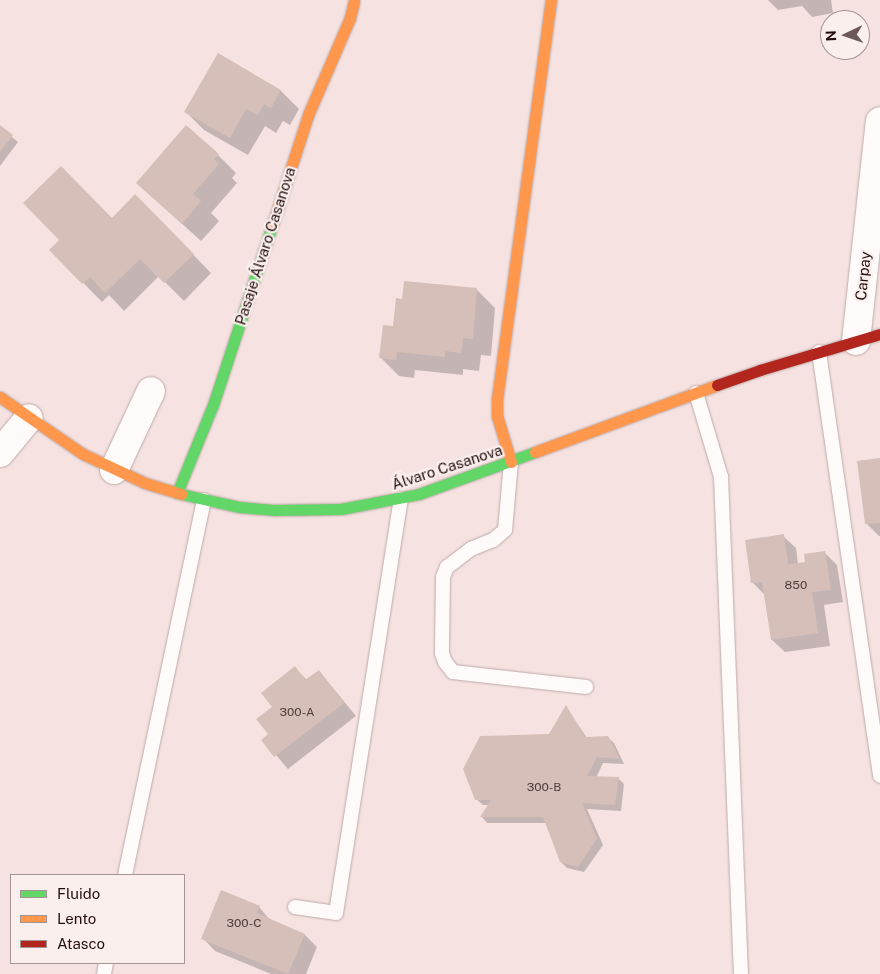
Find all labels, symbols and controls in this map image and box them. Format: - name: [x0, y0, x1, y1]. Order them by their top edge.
- north arrow: [820, 10, 870, 60]
- text: N: [823, 30, 839, 42]
- street label: Pasaje Álvaro Casanova: [231, 165, 299, 327]
- street label: Carpay: [851, 251, 875, 301]
- street label: Álvaro Casanova: [389, 441, 505, 493]
- house number: 850: [785, 579, 807, 593]
- house number: 300-A: [280, 706, 314, 720]
- house number: 300-B: [527, 781, 561, 795]
- legend: [10, 874, 185, 964]
- text: Fluido: [57, 885, 100, 902]
- text: Lento: [57, 910, 96, 927]
- house number: 300-C: [227, 917, 261, 931]
- text: Atasco: [57, 935, 105, 952]

